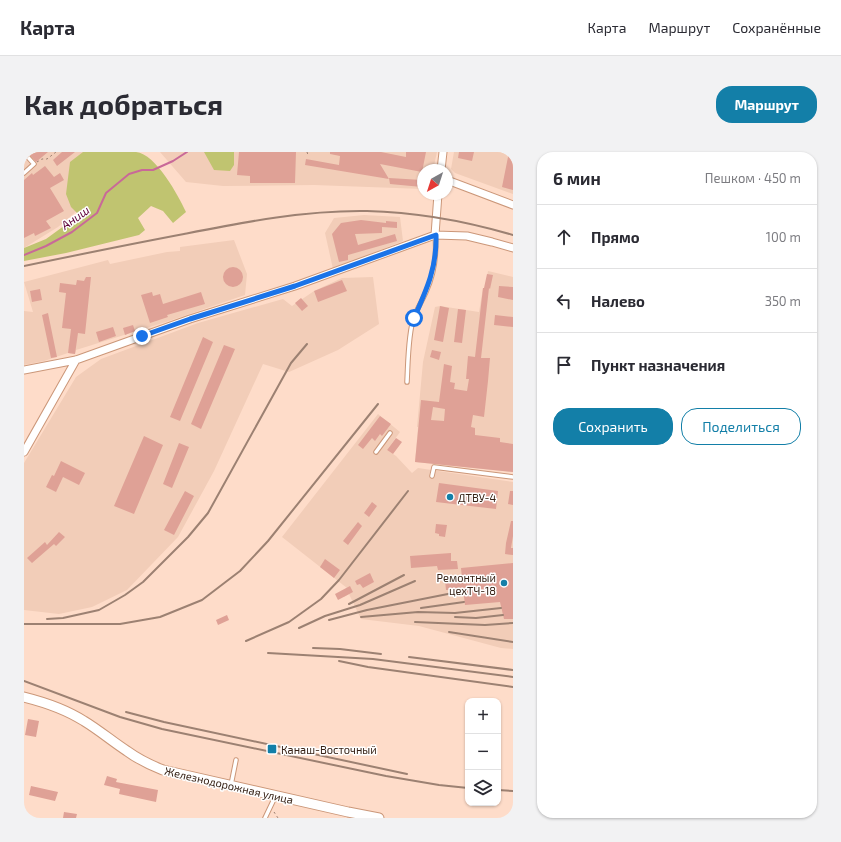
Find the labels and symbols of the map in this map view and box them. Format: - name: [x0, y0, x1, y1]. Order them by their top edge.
- north arrow: [417, 164, 453, 200]
- water label: Аниш: [57, 202, 92, 232]
- route start: [405, 309, 423, 327]
- route end: [133, 327, 151, 345]
- place label: ДТВУ-4: [458, 491, 497, 504]
- marker: ДТВУ-4: [445, 492, 455, 502]
- place label: Ремонтный цехТЧ-18: [437, 571, 496, 597]
- marker: Ремонтный цехТЧ-18: [499, 578, 509, 588]
- marker: Канаш-Восточный: [266, 743, 278, 755]
- place label: Канаш-Восточный: [281, 743, 377, 756]
- street label: Железнодорожная улица: [163, 764, 295, 807]

